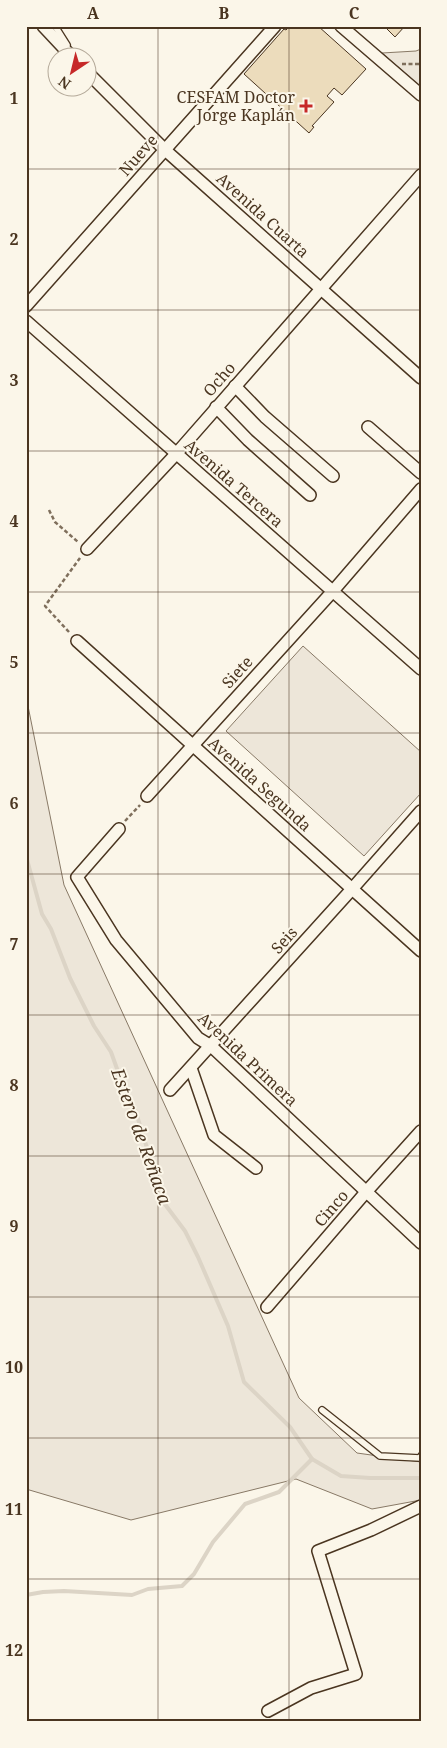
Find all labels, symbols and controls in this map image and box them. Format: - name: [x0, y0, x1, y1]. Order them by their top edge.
- text: A: [87, 2, 100, 24]
- text: B: [219, 2, 230, 24]
- text: C: [349, 2, 360, 24]
- north arrow: [48, 48, 98, 98]
- text: N: [54, 72, 74, 94]
- place label: CESFAM Doctor Jorge Kaplán: [177, 86, 295, 126]
- text: 1: [9, 87, 19, 109]
- marker: CESFAM Doctor Jorge Kaplán: [299, 99, 313, 113]
- street label: Nueve: [114, 129, 162, 181]
- street label: Avenida Cuarta: [212, 167, 314, 263]
- text: 2: [9, 228, 19, 250]
- street label: Ocho: [198, 357, 240, 401]
- text: 3: [9, 369, 19, 391]
- street label: Avenida Tercera: [180, 434, 288, 532]
- text: 4: [9, 510, 19, 532]
- text: 5: [9, 651, 19, 673]
- street label: Siete: [217, 651, 257, 693]
- street label: Avenida Segunda: [204, 732, 316, 836]
- text: 6: [9, 792, 19, 814]
- street label: Seis: [266, 922, 302, 958]
- text: 7: [9, 933, 19, 955]
- street label: Avenida Primera: [193, 1007, 303, 1111]
- water label: Estero de Reñaca: [106, 1064, 178, 1208]
- text: 8: [9, 1074, 19, 1096]
- street label: Cinco: [309, 1185, 353, 1231]
- text: 9: [9, 1215, 19, 1237]
- text: 10: [5, 1356, 23, 1378]
- text: 11: [5, 1498, 23, 1520]
- text: 12: [5, 1639, 23, 1661]

